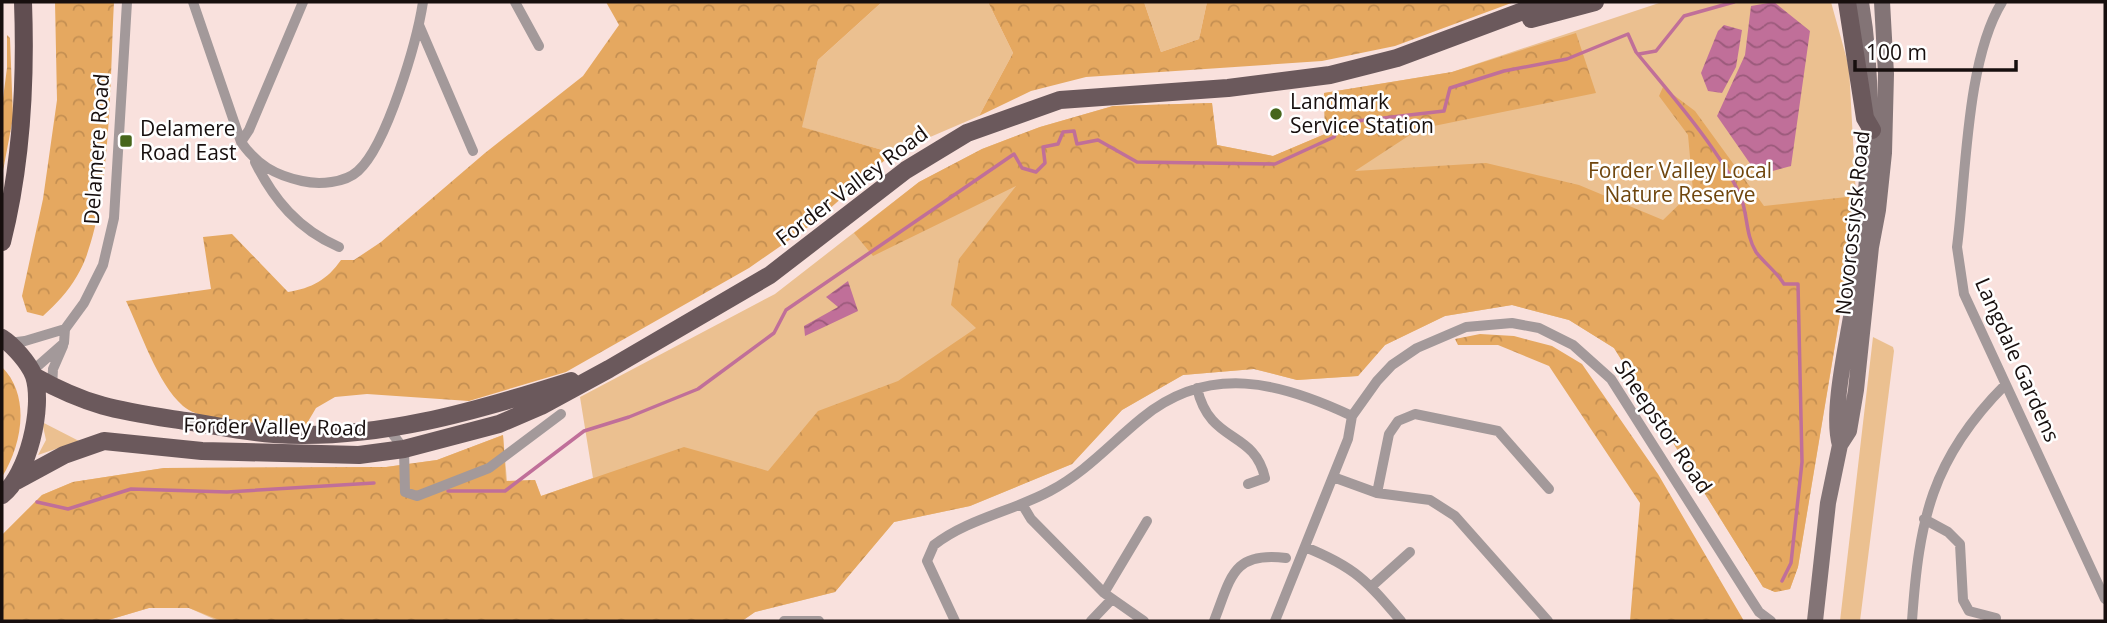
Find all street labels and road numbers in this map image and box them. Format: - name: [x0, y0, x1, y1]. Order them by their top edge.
- street label: Delamere Road: [77, 73, 115, 225]
- street label: Forder Valley Road: [770, 119, 933, 252]
- street label: Novorossiysk Road: [1828, 129, 1876, 316]
- street label: Langdale Gardens: [1969, 273, 2067, 446]
- street label: Sheepstor Road: [1609, 354, 1719, 499]
- street label: Forder Valley Road: [183, 410, 367, 442]

